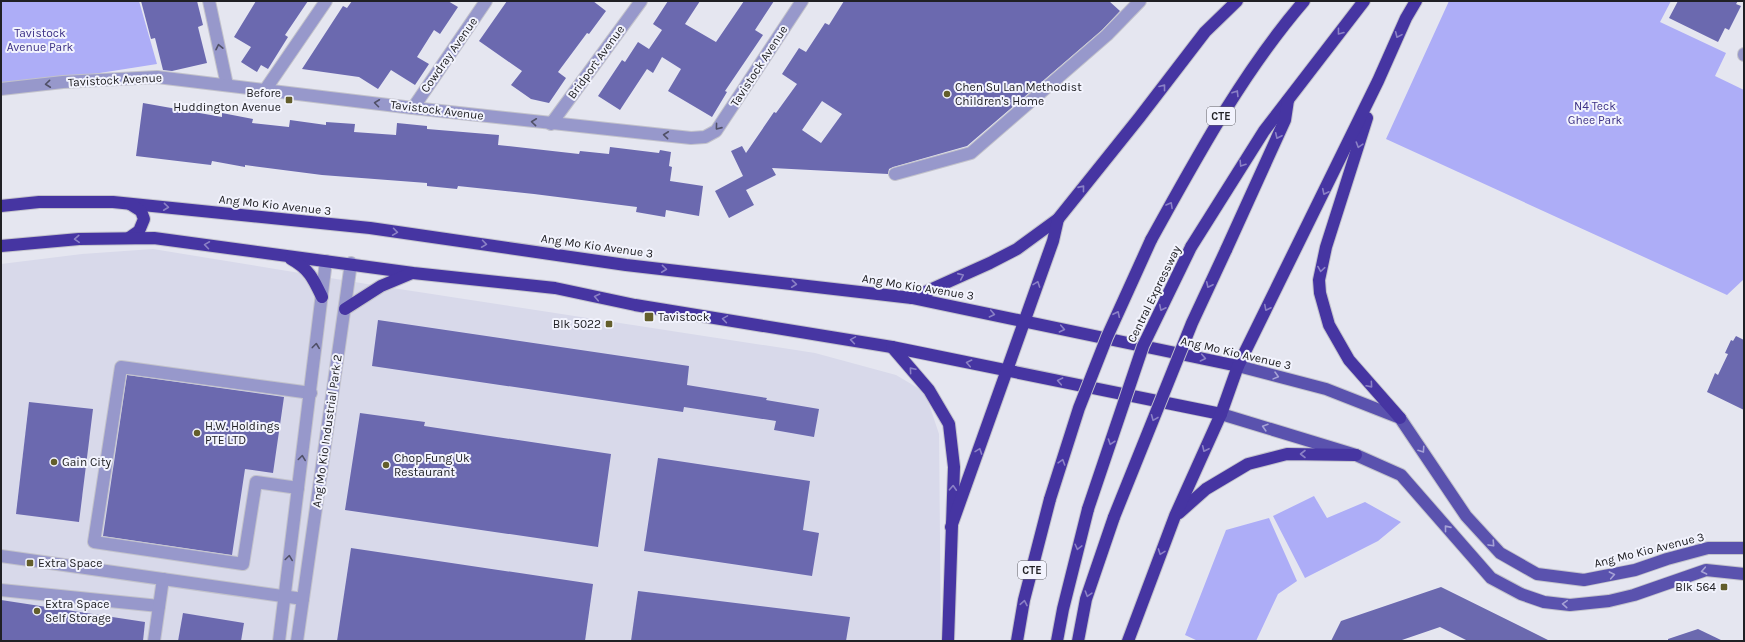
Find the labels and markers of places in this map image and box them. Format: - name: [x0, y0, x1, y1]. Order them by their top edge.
- place label: Chen Su Lan Methodist Children's Home: [955, 80, 1082, 108]
- place label: Before Huddington Avenue: [173, 86, 281, 114]
- marker: Chen Su Lan Methodist Children's Home: [942, 89, 952, 99]
- marker: Before Huddington Avenue: [284, 95, 294, 105]
- place label: Tavistock: [658, 310, 710, 324]
- marker: Tavistock: [643, 311, 655, 323]
- place label: Blk 5022: [553, 317, 601, 331]
- marker: Blk 5022: [604, 319, 614, 329]
- place label: H.W. Holdings PTE LTD: [205, 419, 280, 447]
- marker: H.W. Holdings PTE LTD: [192, 428, 202, 438]
- place label: Chop Fung Uk Restaurant: [394, 451, 470, 479]
- place label: Gain City: [62, 455, 111, 469]
- marker: Gain City: [49, 457, 59, 467]
- marker: Chop Fung Uk Restaurant: [381, 460, 391, 470]
- place label: Extra Space: [38, 556, 102, 570]
- marker: Extra Space: [25, 558, 35, 568]
- place label: Blk 564: [1675, 580, 1716, 594]
- marker: Blk 564: [1719, 582, 1729, 592]
- place label: Extra Space Self Storage: [45, 597, 111, 625]
- marker: Extra Space Self Storage: [32, 606, 42, 616]

